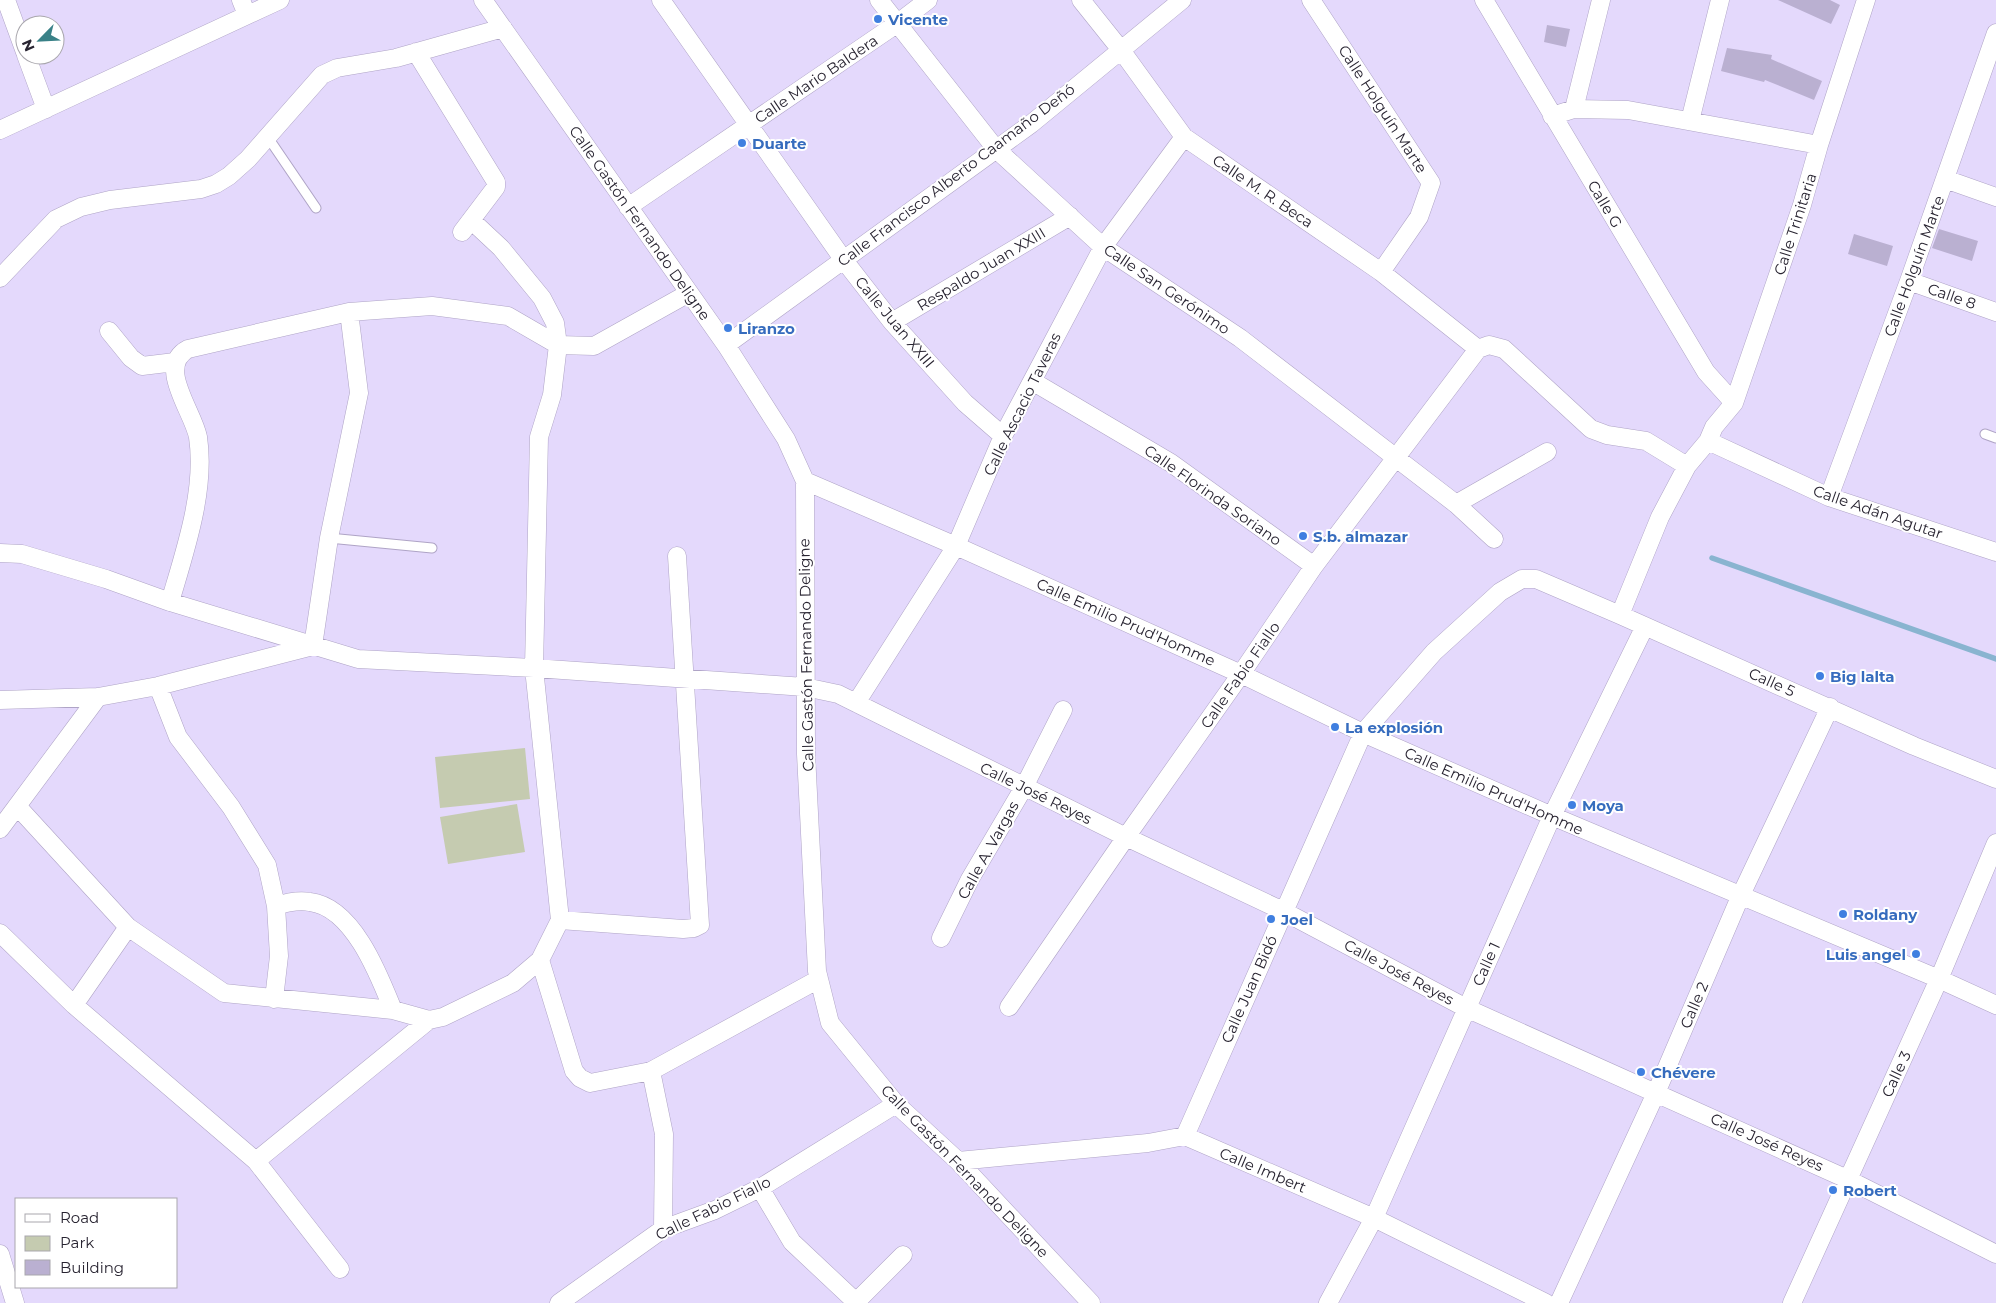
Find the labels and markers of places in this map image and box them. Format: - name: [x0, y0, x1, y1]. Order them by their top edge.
- place label: Vicente: [887, 10, 948, 29]
- marker: Vicente: [872, 13, 884, 25]
- place label: Duarte: [752, 134, 806, 153]
- marker: Duarte: [736, 137, 748, 149]
- place label: Liranzo: [738, 319, 795, 338]
- marker: Liranzo: [722, 322, 734, 334]
- place label: S.b. almazar: [1313, 527, 1408, 546]
- marker: S.b. almazar: [1297, 530, 1309, 542]
- place label: Big lalta: [1830, 667, 1895, 686]
- marker: Big lalta: [1814, 670, 1826, 682]
- place label: La explosión: [1345, 718, 1443, 737]
- marker: La explosión: [1329, 721, 1341, 733]
- place label: Moya: [1582, 796, 1624, 815]
- marker: Moya: [1566, 799, 1578, 811]
- place label: Roldany: [1853, 905, 1918, 924]
- marker: Roldany: [1837, 908, 1849, 920]
- place label: Joel: [1280, 910, 1313, 929]
- marker: Joel: [1265, 913, 1277, 925]
- place label: Luis angel: [1826, 945, 1906, 964]
- marker: Luis angel: [1910, 948, 1922, 960]
- place label: Chévere: [1651, 1063, 1716, 1082]
- marker: Chévere: [1635, 1066, 1647, 1078]
- place label: Robert: [1843, 1181, 1897, 1200]
- marker: Robert: [1827, 1184, 1839, 1196]

